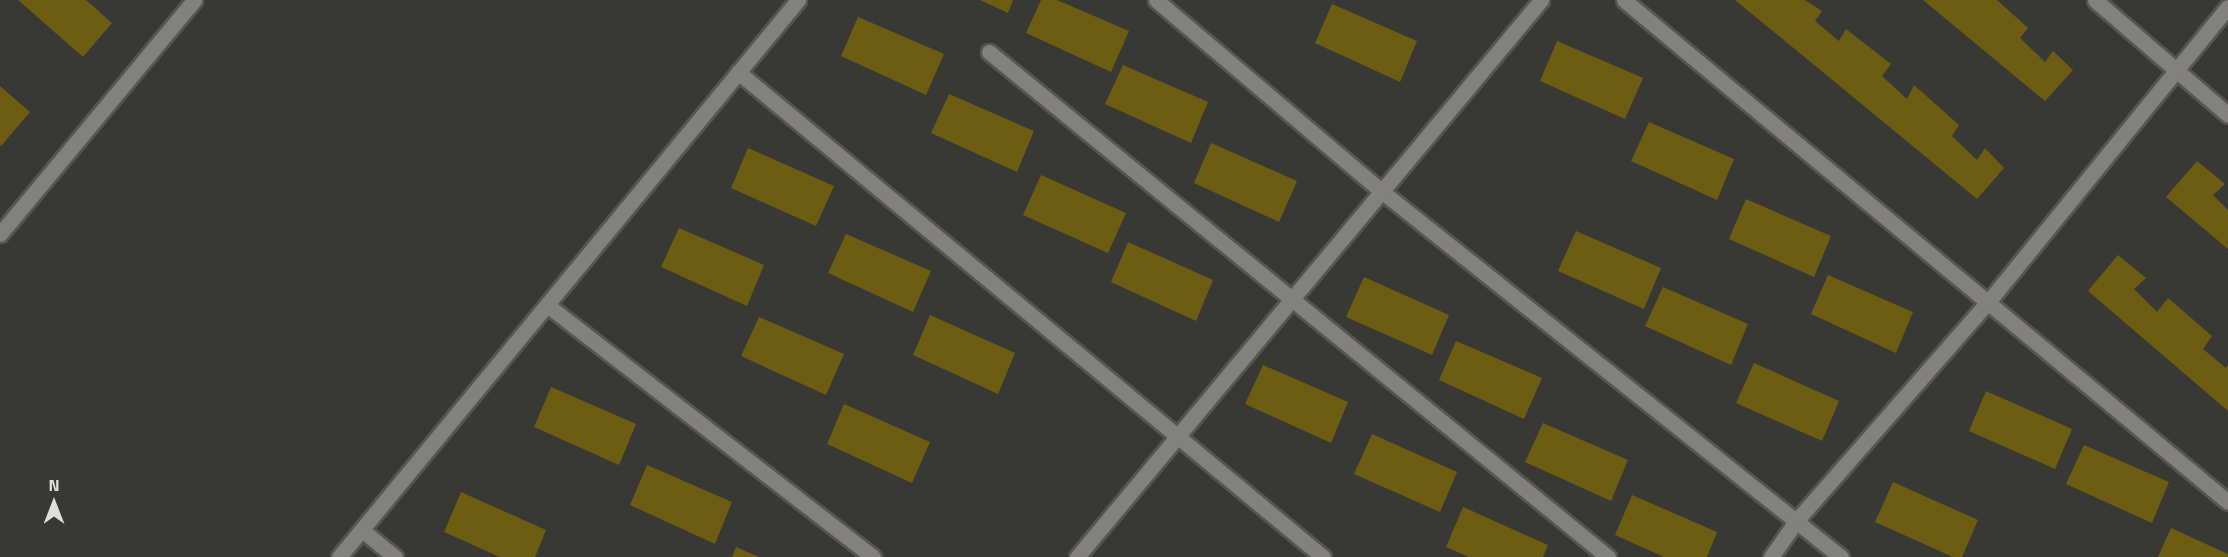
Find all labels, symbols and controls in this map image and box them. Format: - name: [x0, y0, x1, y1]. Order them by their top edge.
- north arrow: [24, 473, 84, 533]
- text: N: [48, 473, 60, 497]

